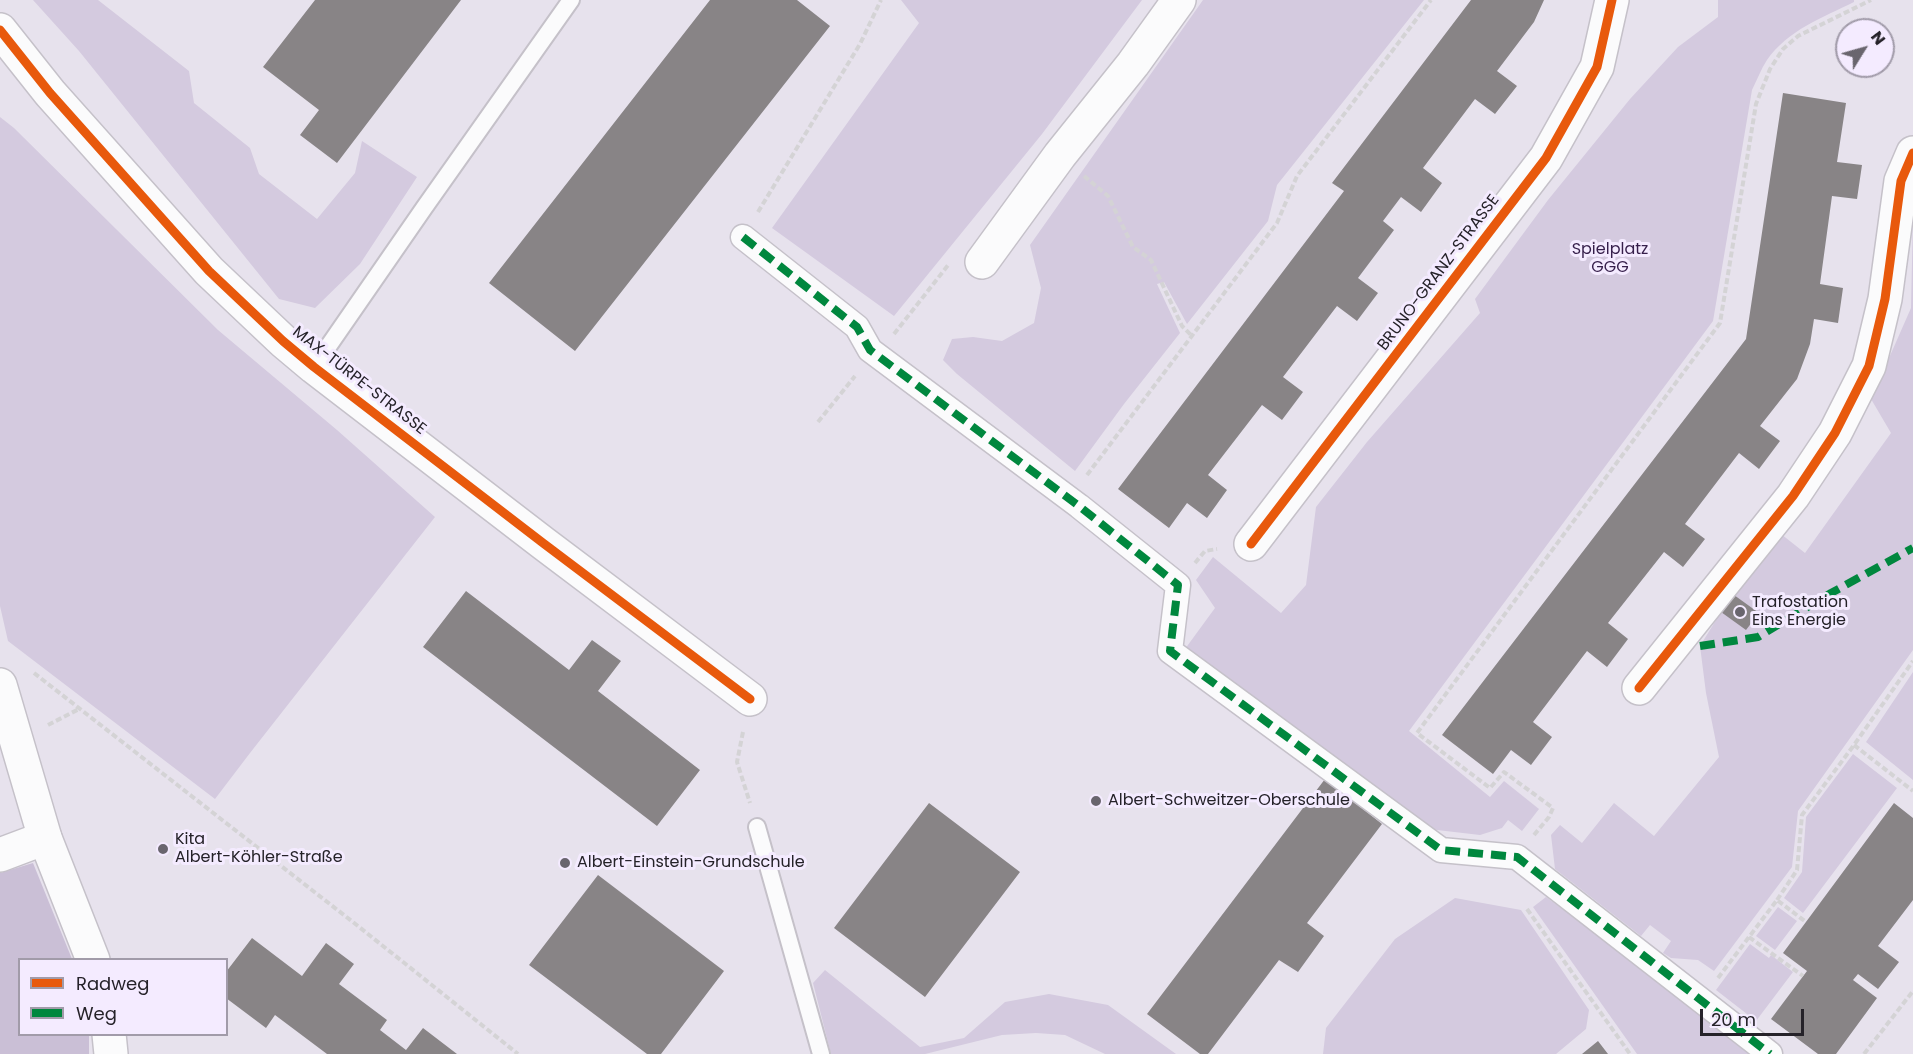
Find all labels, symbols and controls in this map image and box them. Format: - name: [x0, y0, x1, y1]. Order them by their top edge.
- north arrow: [1835, 18, 1895, 78]
- text: N: [1865, 26, 1891, 50]
- street label: BRUNO-GRANZ-STRASSE: [1374, 191, 1504, 355]
- park label: Spielplatz GGG: [1572, 240, 1648, 278]
- street label: MAX-TÜRPE-STRASSE: [288, 323, 430, 439]
- place label: Trafostation Eins Energie: [1752, 593, 1848, 631]
- marker: Trafostation Eins Energie: [1733, 605, 1747, 619]
- place label: Albert-Schweitzer-Oberschule: [1108, 791, 1350, 811]
- marker: Albert-Schweitzer-Oberschule: [1089, 794, 1103, 808]
- place label: Kita Albert-Köhler-Straße: [175, 830, 343, 868]
- marker: Kita Albert-Köhler-Straße: [156, 842, 170, 856]
- place label: Albert-Einstein-Grundschule: [577, 853, 805, 873]
- marker: Albert-Einstein-Grundschule: [558, 856, 572, 870]
- legend: [18, 958, 228, 1036]
- text: Radweg: [76, 971, 149, 996]
- scale bar: [1703, 997, 1806, 1035]
- text: Weg: [76, 1001, 117, 1026]
- text: 20 m: [1711, 1007, 1756, 1032]

